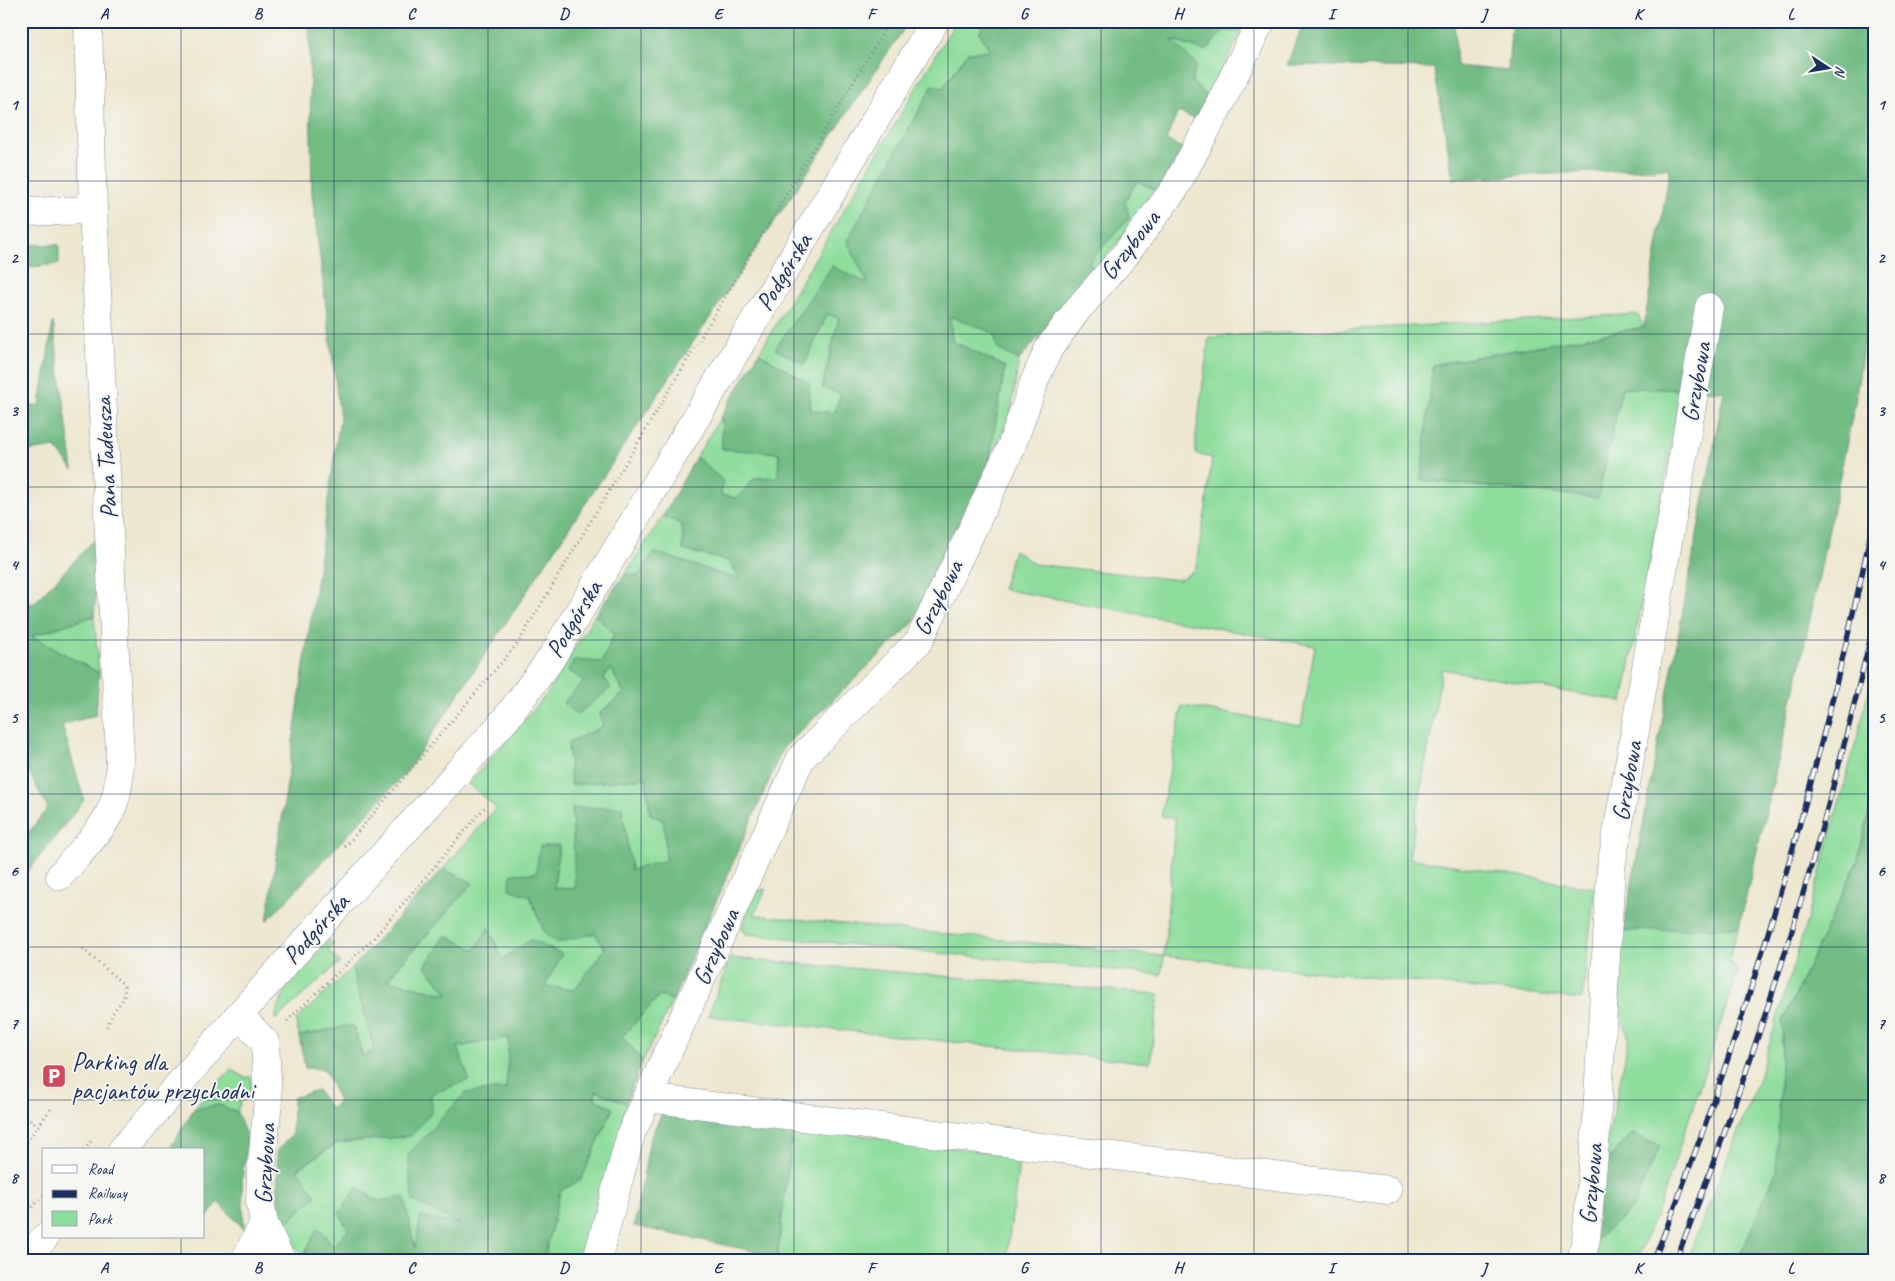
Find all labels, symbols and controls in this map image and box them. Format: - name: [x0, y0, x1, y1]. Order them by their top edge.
- text: A: [100, 4, 110, 24]
- text: B: [254, 4, 264, 24]
- text: C: [407, 4, 417, 24]
- text: D: [559, 4, 570, 24]
- text: E: [714, 4, 725, 24]
- text: F: [867, 4, 878, 24]
- text: G: [1020, 4, 1030, 24]
- text: H: [1173, 4, 1185, 24]
- text: I: [1328, 4, 1338, 24]
- text: J: [1480, 4, 1489, 24]
- text: K: [1634, 4, 1646, 24]
- text: L: [1788, 4, 1796, 24]
- north arrow: [1802, 42, 1852, 92]
- text: N: [1831, 65, 1849, 79]
- text: 1: [10, 95, 19, 115]
- text: 1: [1877, 95, 1886, 115]
- street label: Grzybowa: [1093, 202, 1169, 286]
- street label: Podgórska: [748, 226, 821, 317]
- text: 2: [10, 248, 19, 268]
- text: 2: [1877, 248, 1886, 268]
- street label: Grzybowa: [1673, 338, 1719, 424]
- street label: Pana Tadeusza: [87, 394, 125, 520]
- text: 3: [10, 401, 19, 421]
- text: 3: [1877, 401, 1886, 421]
- street label: Grzybowa: [906, 553, 971, 641]
- text: 4: [10, 555, 19, 575]
- text: 4: [1877, 555, 1886, 575]
- street label: Podgórska: [538, 573, 611, 664]
- text: 5: [11, 708, 20, 728]
- text: 5: [1878, 708, 1887, 728]
- street label: Grzybowa: [1604, 737, 1650, 823]
- text: 6: [10, 861, 19, 881]
- text: 6: [1877, 861, 1886, 881]
- street label: Podgórska: [276, 885, 358, 971]
- street label: Grzybowa: [685, 902, 748, 990]
- text: 7: [10, 1014, 19, 1034]
- text: 7: [1877, 1014, 1886, 1034]
- place label: Parking dla pacjantów przychodni: [72, 1046, 257, 1107]
- parking icon: Parking dla pacjantów przychodni: [41, 1063, 67, 1089]
- street label: Grzybowa: [247, 1121, 283, 1205]
- street label: Grzybowa: [1572, 1141, 1611, 1225]
- legend: [42, 1148, 205, 1238]
- text: Road: [88, 1160, 115, 1179]
- text: 8: [10, 1168, 19, 1188]
- text: 8: [1877, 1168, 1886, 1188]
- text: Railway: [88, 1184, 129, 1203]
- text: Park: [88, 1210, 113, 1229]
- text: A: [100, 1258, 110, 1278]
- text: B: [254, 1258, 264, 1278]
- text: C: [407, 1258, 417, 1278]
- text: D: [559, 1258, 570, 1278]
- text: E: [714, 1258, 725, 1278]
- text: F: [867, 1258, 878, 1278]
- text: G: [1020, 1258, 1030, 1278]
- text: H: [1173, 1258, 1185, 1278]
- text: I: [1328, 1258, 1338, 1278]
- text: J: [1480, 1258, 1489, 1278]
- text: K: [1634, 1258, 1646, 1278]
- text: L: [1788, 1258, 1796, 1278]

